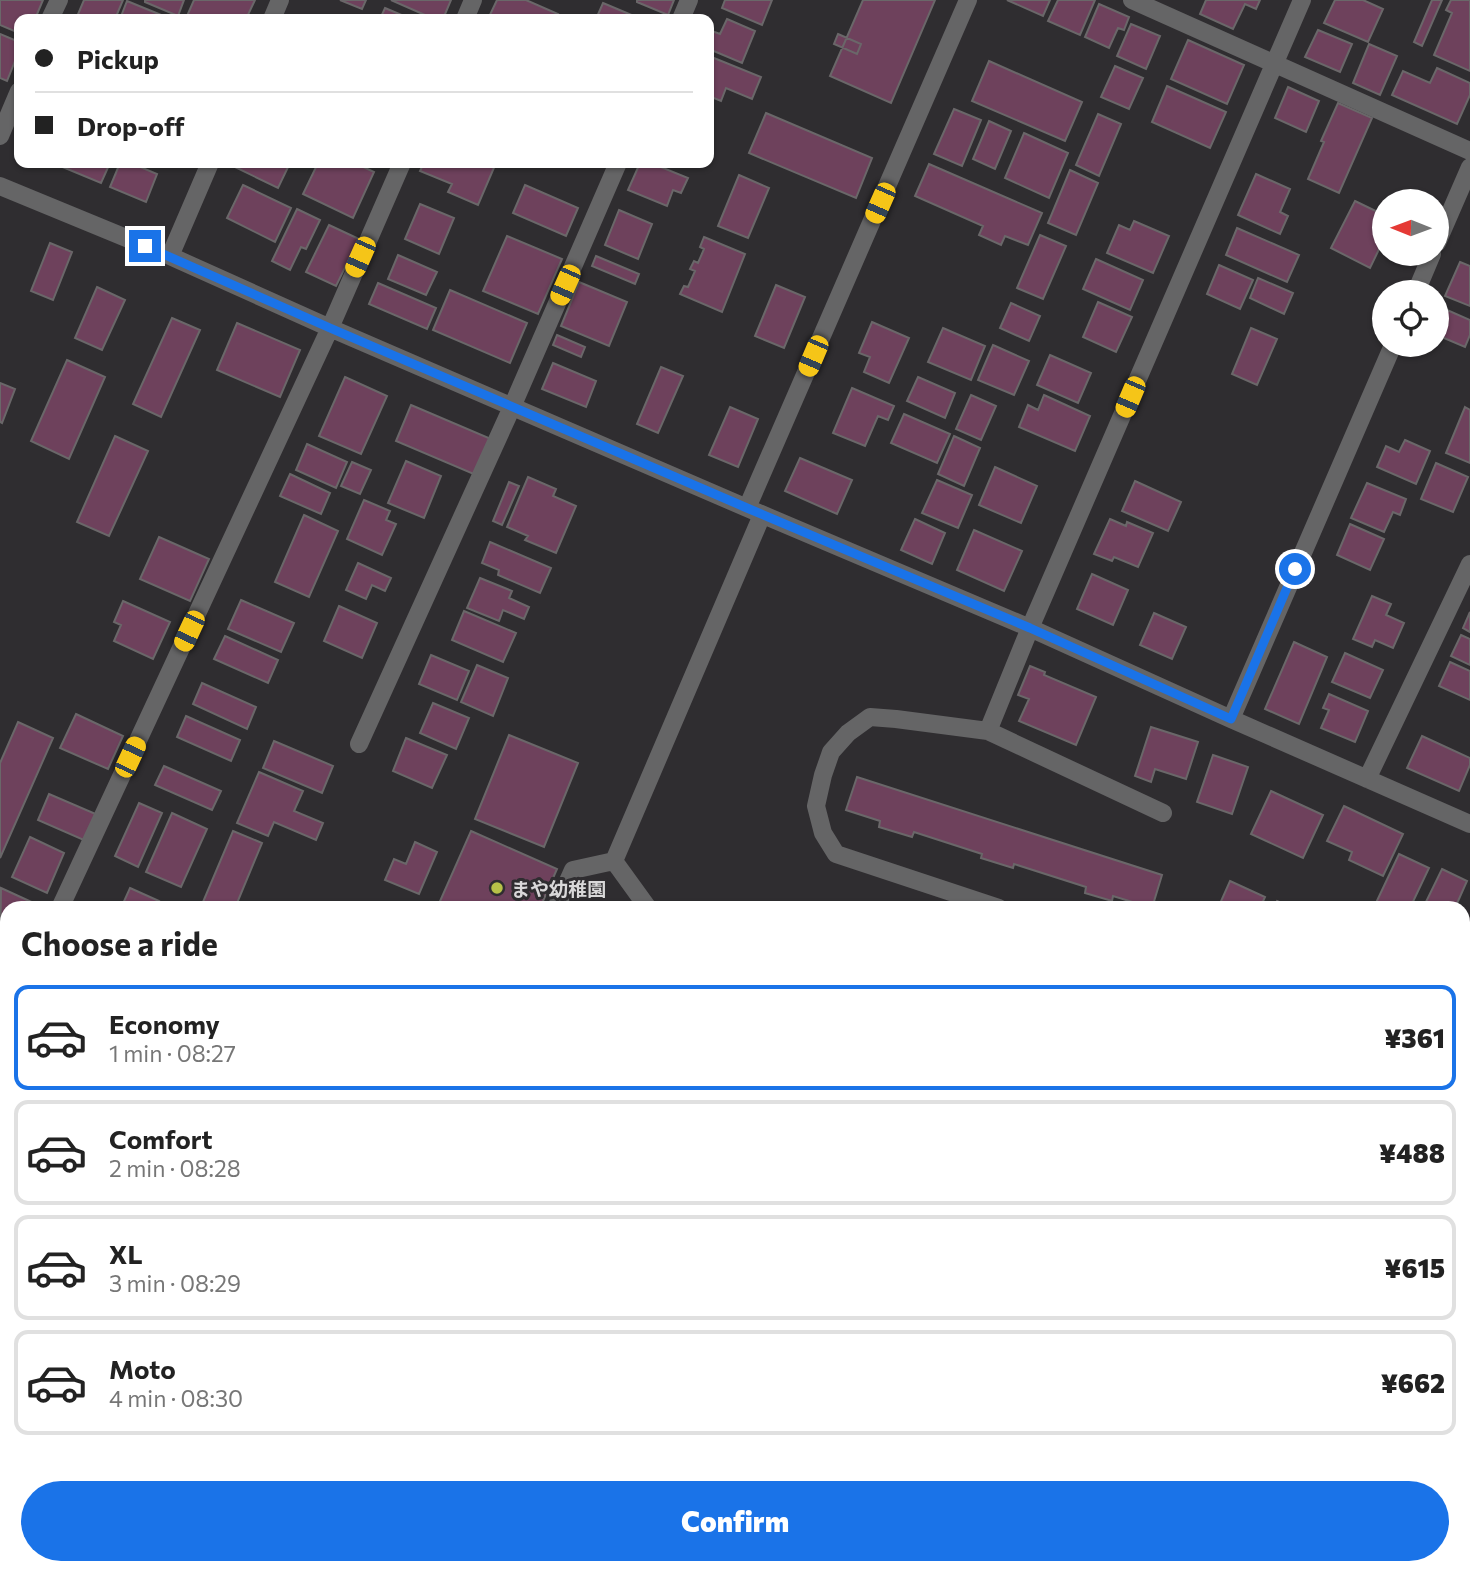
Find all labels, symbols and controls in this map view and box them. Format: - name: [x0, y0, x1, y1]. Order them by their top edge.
- text: Pickup: [77, 43, 159, 74]
- text: Drop-off: [77, 110, 184, 141]
- car: [862, 180, 899, 226]
- north arrow: [1372, 189, 1449, 266]
- map controls: [1372, 189, 1449, 357]
- route end: [129, 230, 161, 262]
- car: [342, 234, 379, 280]
- car: [547, 262, 584, 308]
- button: locate: [1372, 280, 1449, 357]
- car: [796, 333, 831, 379]
- car: [1113, 374, 1148, 420]
- route start: [1279, 553, 1311, 585]
- car: [171, 608, 208, 654]
- car: [112, 734, 149, 780]
- place label: まや幼稚園: [511, 877, 606, 900]
- marker: まや幼稚園: [489, 880, 505, 896]
- text: Choose a ride: [21, 923, 218, 963]
- icon: car: [25, 1006, 88, 1069]
- text: Economy: [109, 1008, 220, 1039]
- text: ¥361: [1384, 1022, 1445, 1053]
- text: 1 min · 08:27: [109, 1039, 236, 1067]
- icon: car: [25, 1121, 88, 1184]
- text: Comfort: [109, 1123, 212, 1154]
- text: ¥488: [1379, 1137, 1445, 1168]
- text: 2 min · 08:28: [109, 1154, 241, 1182]
- icon: car: [25, 1236, 88, 1299]
- text: XL: [109, 1238, 143, 1269]
- text: ¥615: [1384, 1252, 1445, 1283]
- text: 3 min · 08:29: [109, 1269, 241, 1297]
- icon: car: [25, 1351, 88, 1414]
- text: Moto: [109, 1353, 176, 1384]
- text: ¥662: [1381, 1367, 1445, 1398]
- text: 4 min · 08:30: [109, 1384, 243, 1412]
- button: Confirm: [21, 1481, 1449, 1561]

